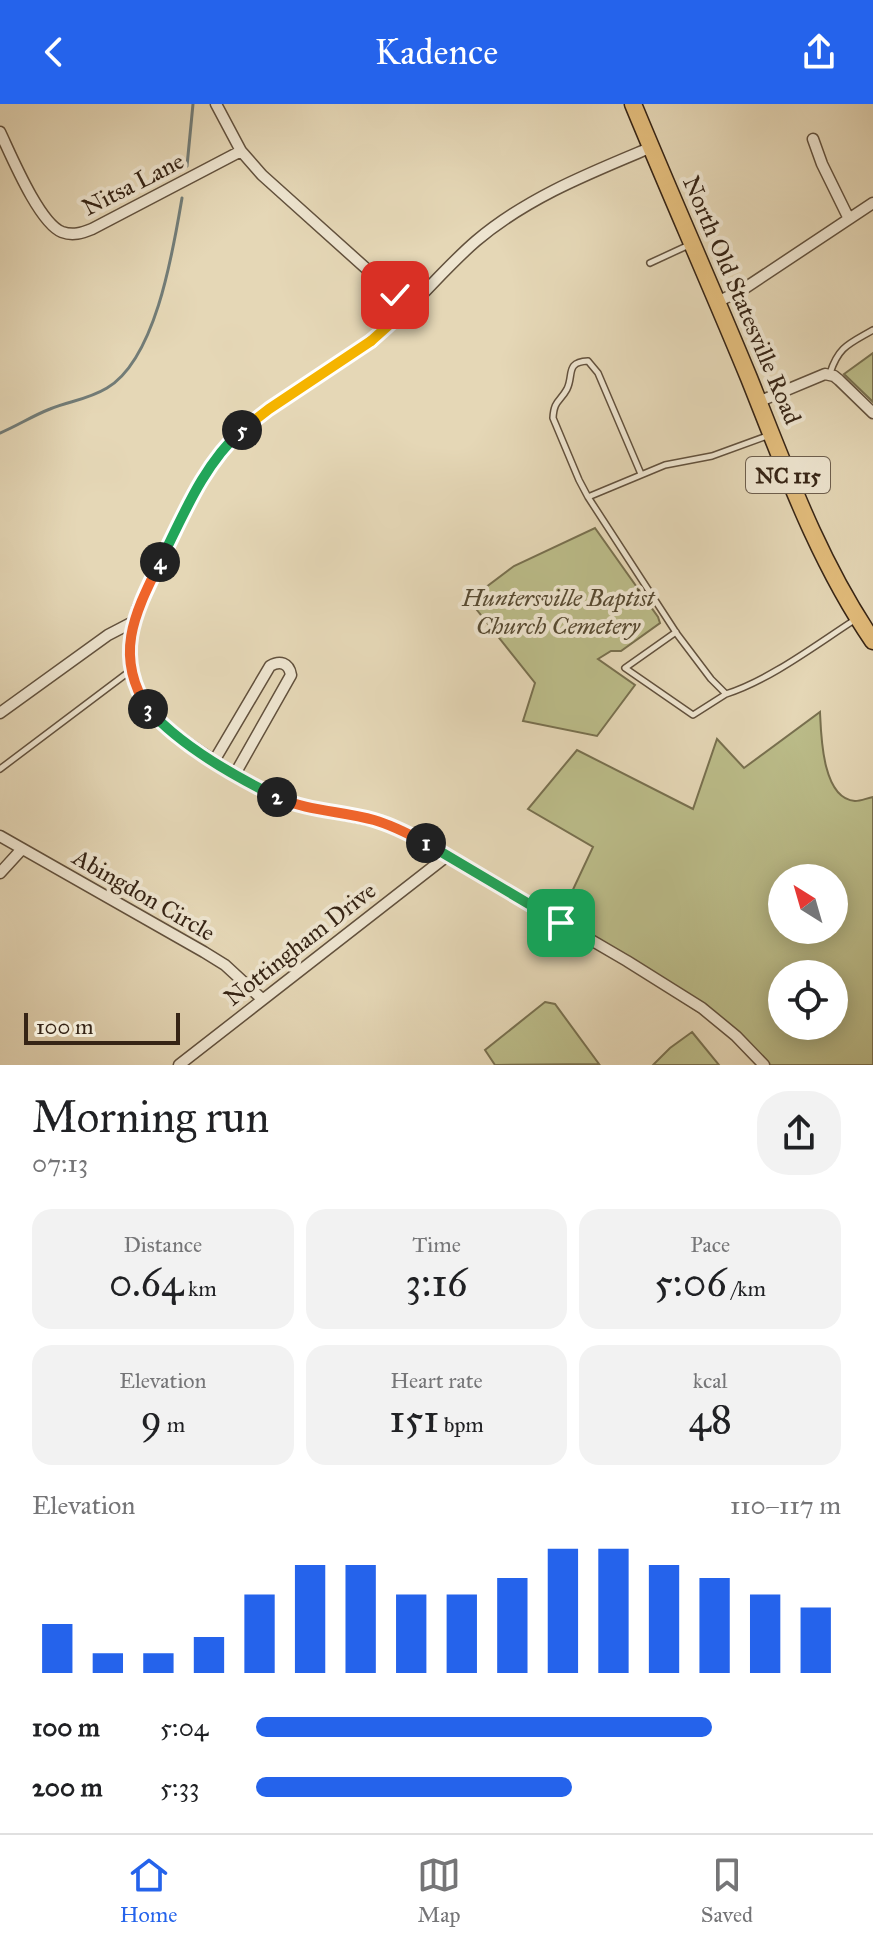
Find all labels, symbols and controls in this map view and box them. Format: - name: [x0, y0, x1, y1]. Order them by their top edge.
- icon: back: [32, 30, 76, 74]
- text: Kadence: [375, 30, 498, 74]
- icon: share: [797, 30, 841, 74]
- street label: Nitsa Lane: [77, 146, 189, 222]
- street label: North Old Statesville Road: [676, 171, 808, 429]
- pin: [361, 261, 429, 329]
- icon: check: [373, 273, 417, 317]
- pin: 5: [222, 410, 262, 450]
- text: 5: [237, 416, 247, 443]
- road number: NC 115: [746, 457, 830, 493]
- pin: 4: [140, 542, 180, 582]
- text: 4: [154, 548, 166, 575]
- park label: Huntersville Baptist Church Cemetery: [461, 583, 656, 641]
- pin: 3: [128, 689, 168, 729]
- text: 3: [144, 695, 152, 722]
- pin: 2: [257, 777, 297, 817]
- text: 2: [272, 783, 282, 810]
- pin: 1: [406, 823, 446, 863]
- text: 1: [422, 829, 430, 856]
- street label: Abingdon Circle: [67, 842, 221, 948]
- north arrow: [768, 864, 848, 944]
- map controls: [768, 864, 848, 1040]
- street label: Nottingham Drive: [218, 875, 382, 1013]
- pin: [527, 889, 595, 957]
- icon: arrive: [539, 901, 583, 945]
- button: locate: [768, 960, 848, 1040]
- scale bar: [24, 1009, 180, 1045]
- text: 100 m: [36, 1013, 93, 1040]
- text: Morning run: [32, 1090, 269, 1144]
- button: share: [757, 1091, 841, 1175]
- text: 07:13: [32, 1147, 88, 1179]
- text: Distance: [123, 1231, 202, 1258]
- text: Time: [412, 1231, 461, 1258]
- text: Pace: [690, 1231, 730, 1258]
- text: 0.64: [109, 1258, 183, 1307]
- text: 3:16: [405, 1258, 468, 1307]
- text: 5:06: [654, 1258, 727, 1307]
- text: km: [183, 1275, 217, 1302]
- text: /km: [727, 1275, 766, 1302]
- text: Elevation: [119, 1367, 207, 1394]
- text: Heart rate: [390, 1367, 483, 1394]
- text: kcal: [693, 1367, 727, 1394]
- text: 9: [140, 1394, 162, 1443]
- text: 151: [389, 1394, 439, 1443]
- text: 48: [688, 1394, 732, 1443]
- text: m: [162, 1411, 185, 1438]
- text: bpm: [439, 1411, 484, 1438]
- text: Elevation: [32, 1489, 135, 1521]
- text: 110–117 m: [730, 1489, 841, 1521]
- text: 100 m: [32, 1711, 100, 1743]
- text: 5:04: [160, 1711, 208, 1743]
- text: 200 m: [32, 1771, 103, 1803]
- text: 5:33: [160, 1771, 199, 1803]
- tab: Home: [120, 1853, 177, 1928]
- tab: Map: [417, 1853, 461, 1928]
- tab: Saved: [701, 1853, 753, 1928]

